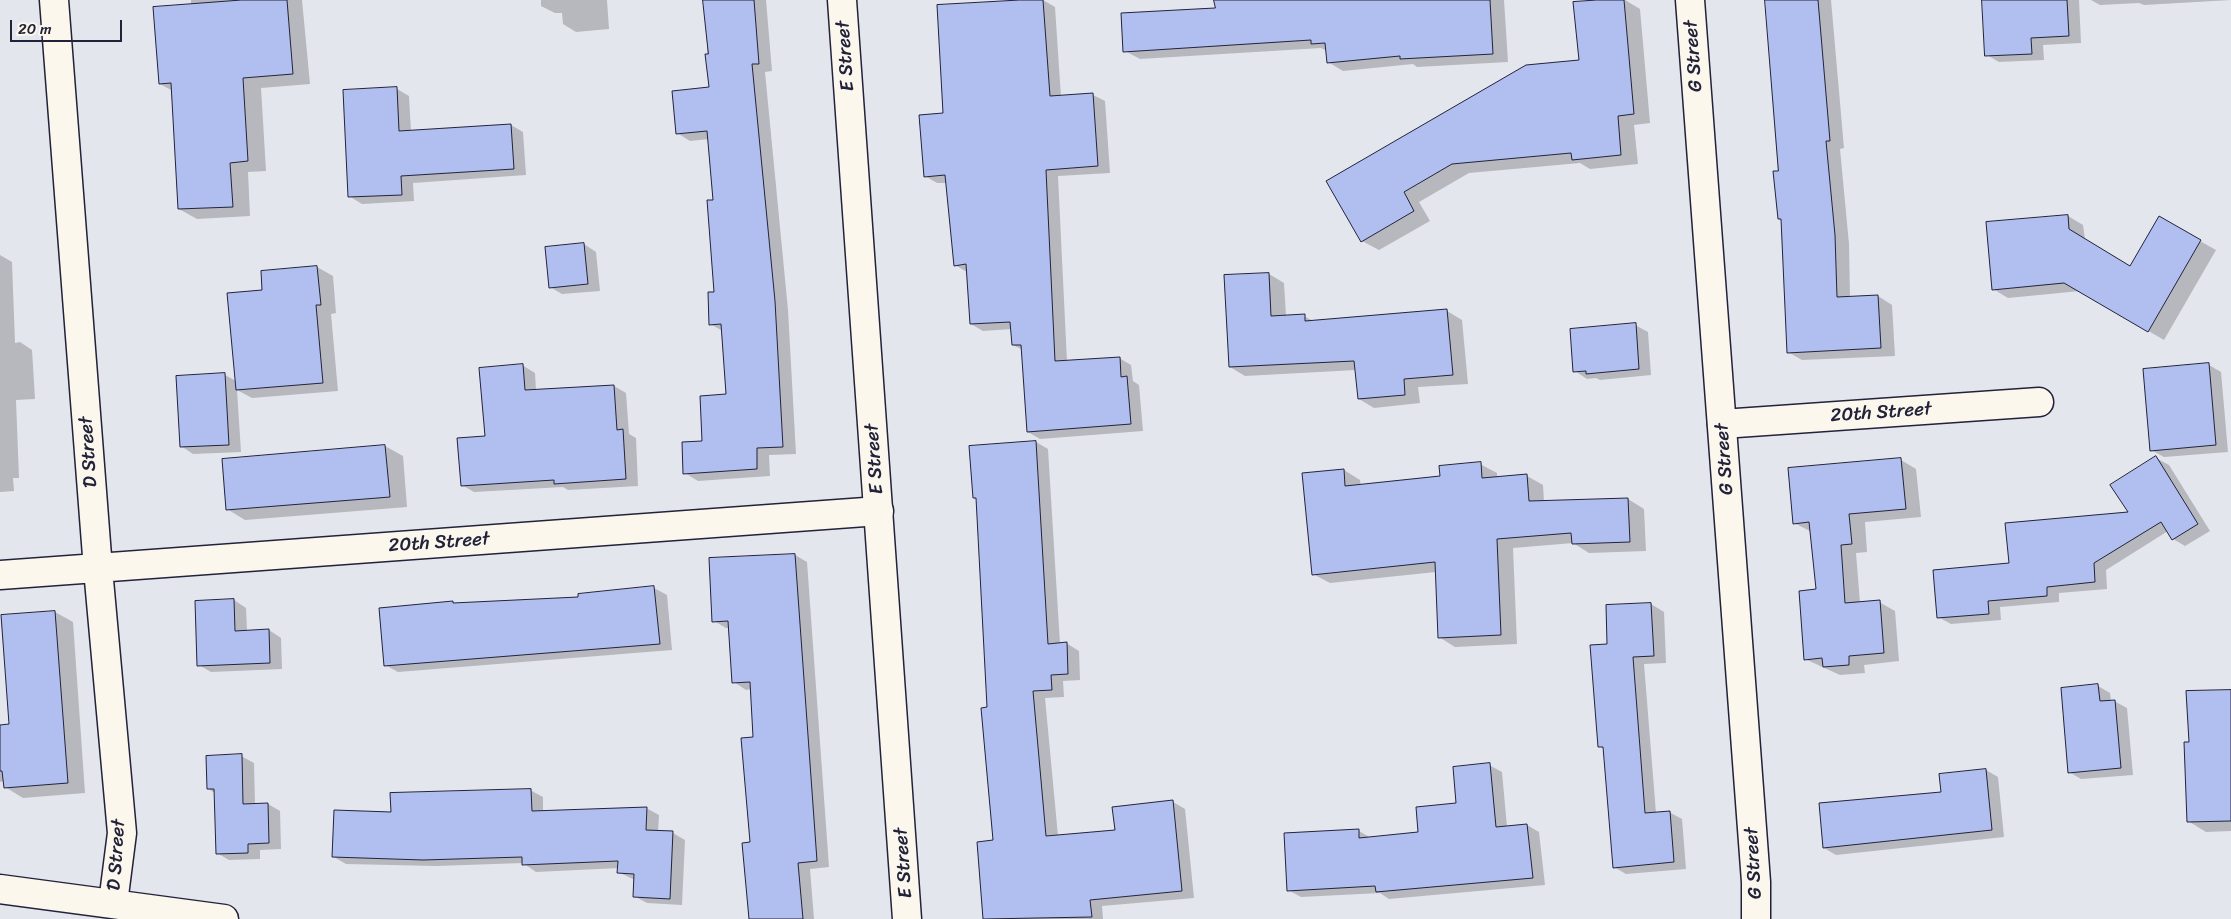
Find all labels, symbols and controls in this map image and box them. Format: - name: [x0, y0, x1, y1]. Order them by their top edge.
- scale bar: [12, 10, 125, 42]
- text: 20 m: [18, 16, 52, 42]
- street label: G Street: [1680, 19, 1708, 93]
- street label: E Street: [832, 20, 860, 92]
- street label: 20th Street: [1830, 398, 1932, 428]
- street label: D Street: [75, 416, 103, 488]
- street label: G Street: [1711, 422, 1739, 496]
- street label: E Street: [861, 423, 889, 495]
- street label: 20th Street: [388, 528, 490, 558]
- street label: D Street: [103, 819, 131, 891]
- street label: G Street: [1741, 826, 1767, 900]
- street label: E Street: [890, 827, 918, 899]

